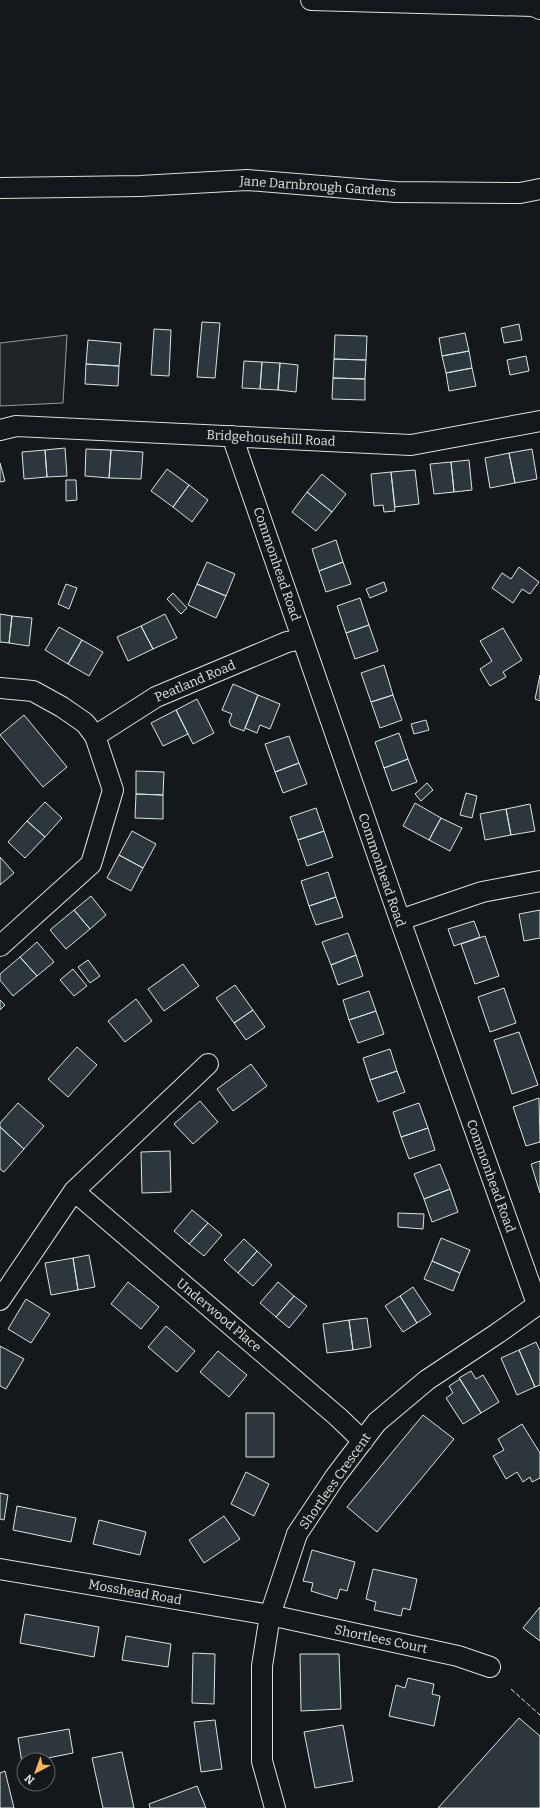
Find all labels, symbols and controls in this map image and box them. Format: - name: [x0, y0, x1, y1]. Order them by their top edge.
- street label: Jane Darnbrough Gardens: [238, 173, 397, 199]
- street label: Bridgehousehill Road: [206, 427, 336, 449]
- street label: Commonhead Road: [251, 505, 304, 623]
- street label: Peatland Road: [152, 657, 238, 705]
- street label: Commonhead Road: [356, 811, 409, 929]
- street label: Commonhead Road: [464, 1117, 519, 1235]
- street label: Underwood Place: [174, 1275, 264, 1355]
- street label: Shortlees Crescent: [296, 1430, 374, 1532]
- street label: Mosshead Road: [87, 1576, 183, 1608]
- street label: Shortlees Court: [333, 1622, 429, 1656]
- north arrow: [16, 1752, 56, 1792]
- text: N: [22, 1771, 37, 1787]

